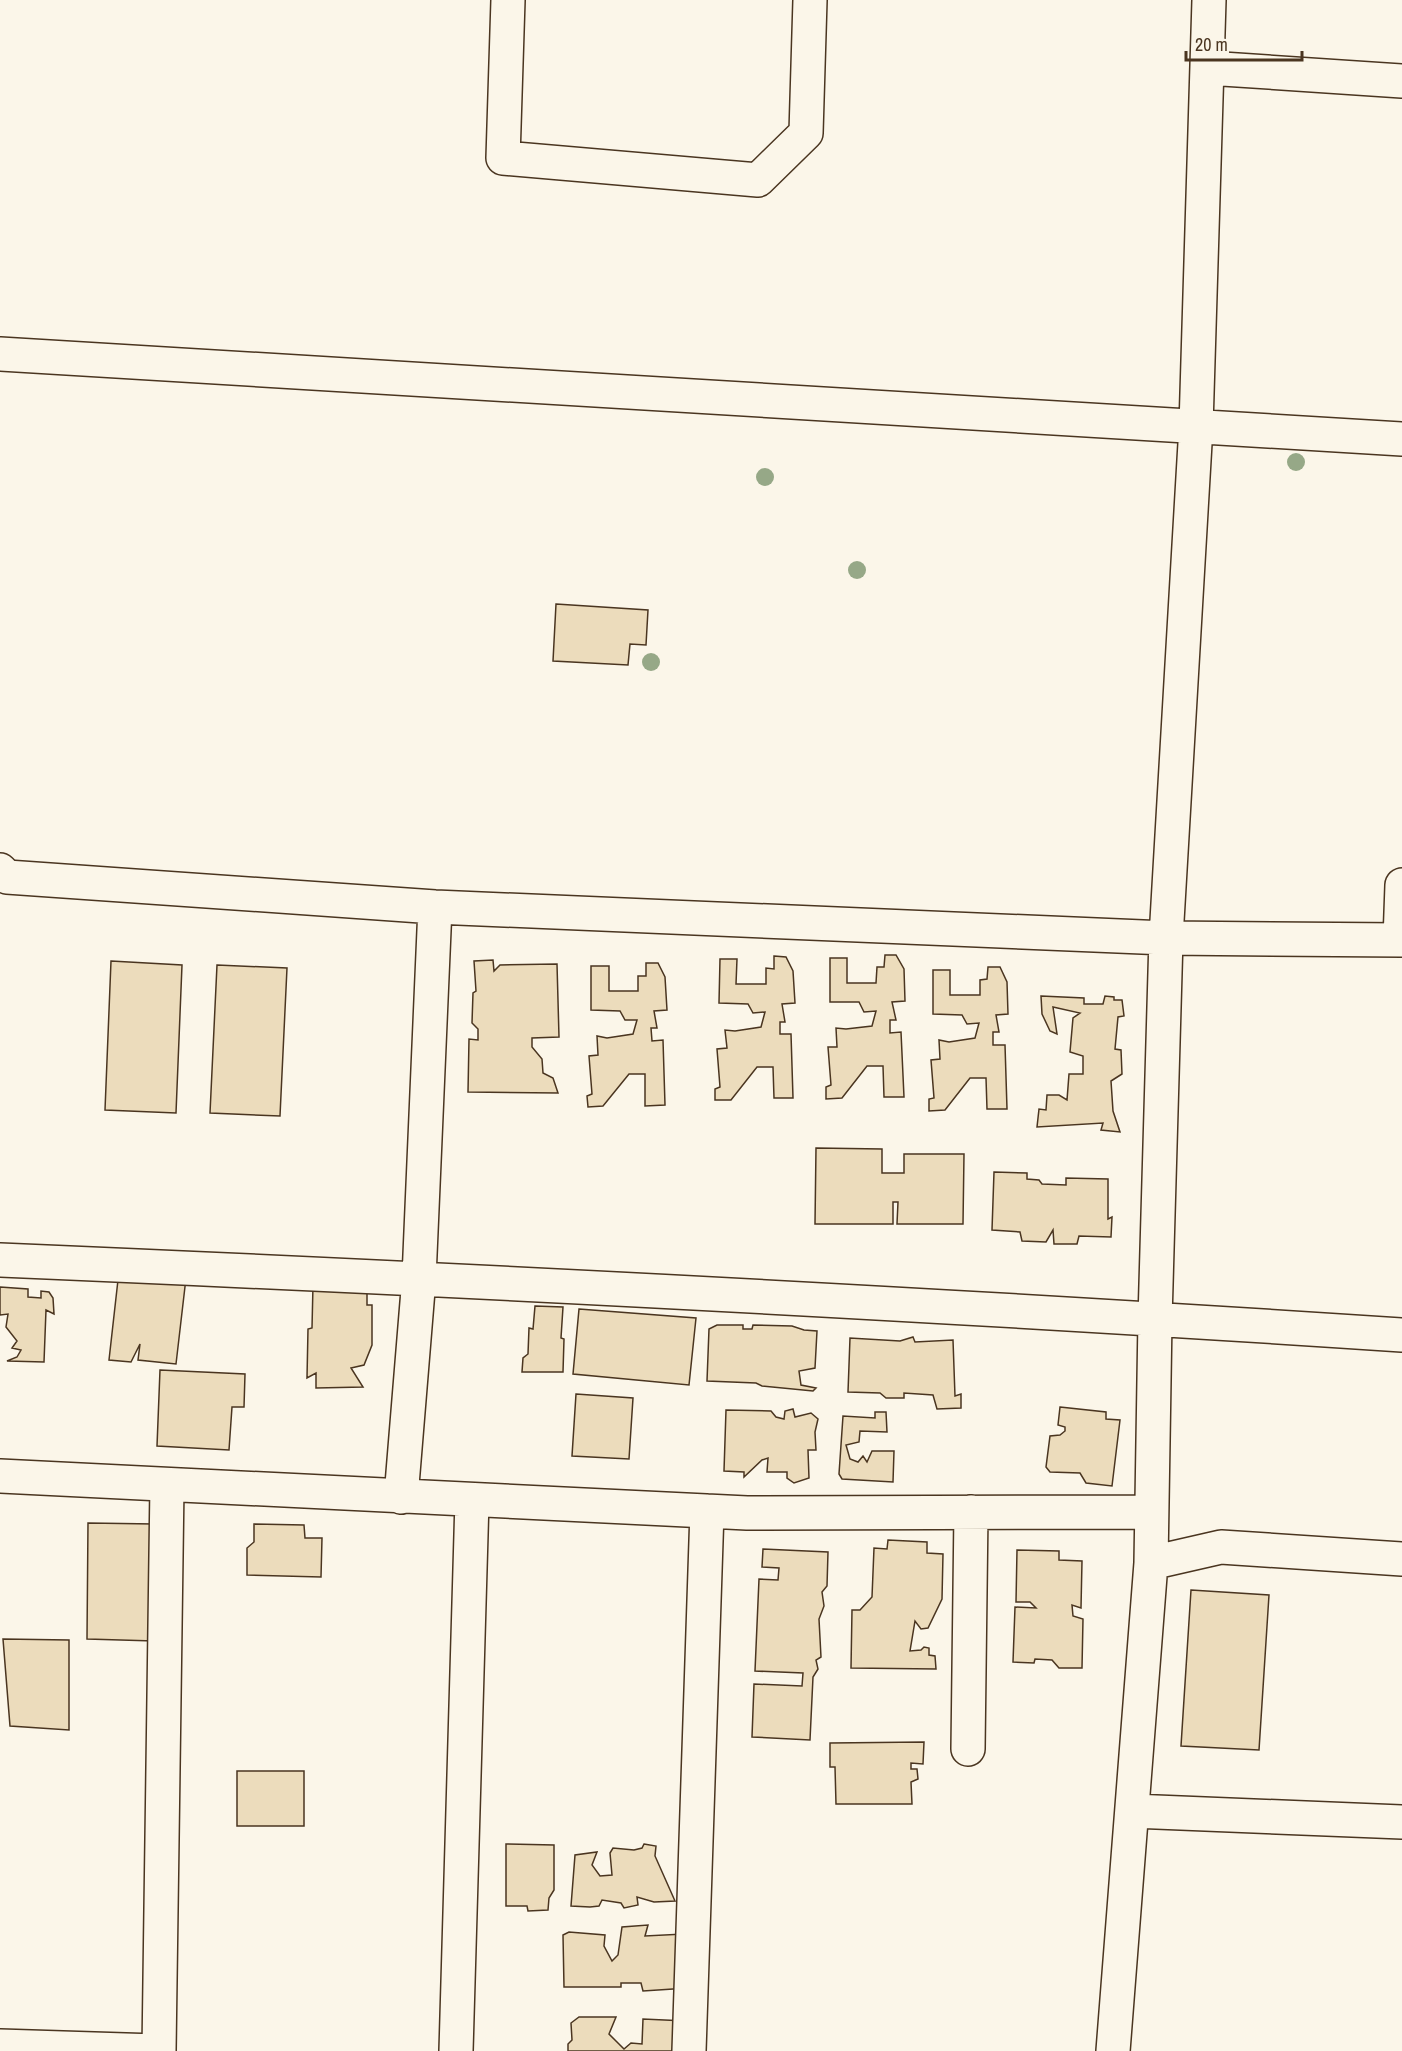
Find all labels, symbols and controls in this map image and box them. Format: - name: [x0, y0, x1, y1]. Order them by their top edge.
- scale bar: [1186, 24, 1302, 62]
- text: 20 m: [1195, 32, 1228, 57]

